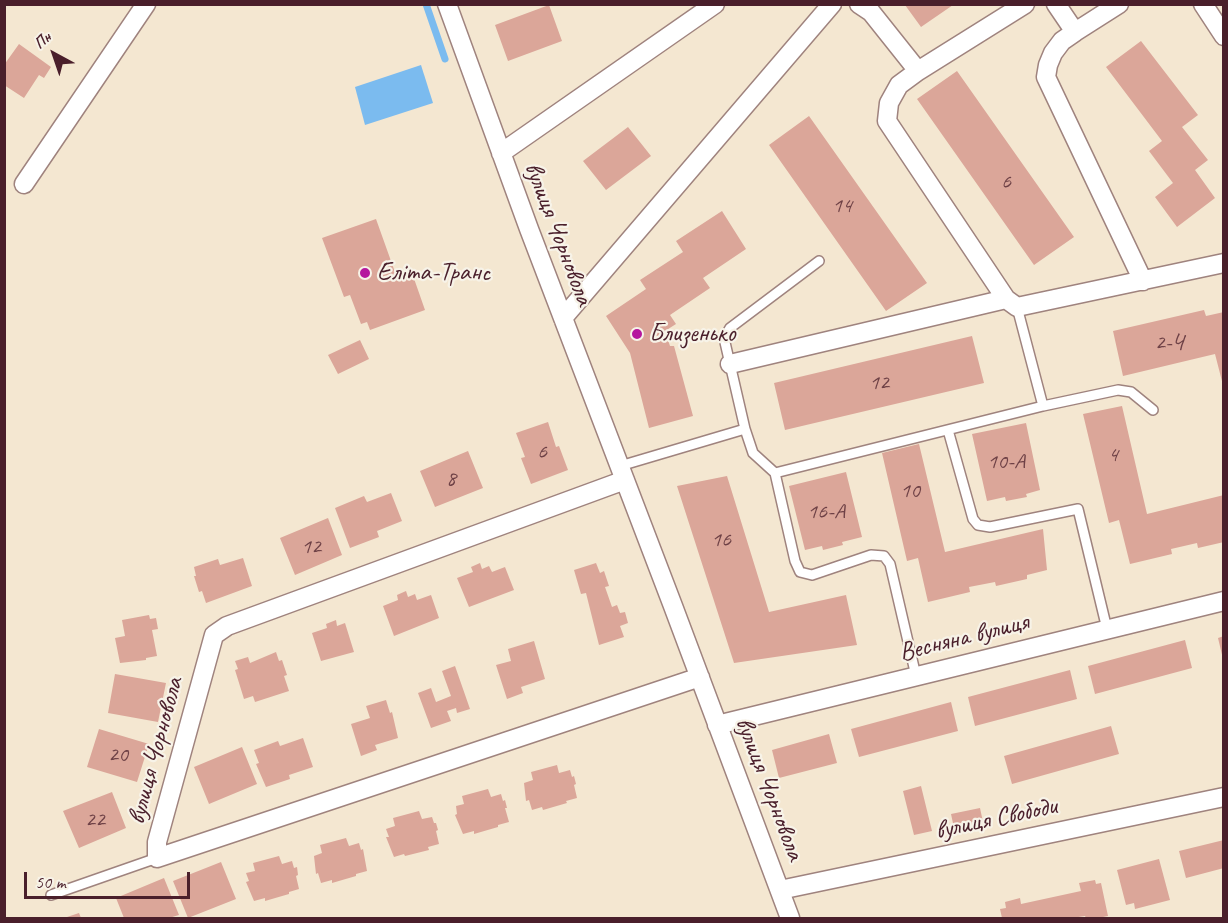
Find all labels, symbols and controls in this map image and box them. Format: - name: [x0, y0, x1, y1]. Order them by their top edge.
- north arrow: [24, 24, 84, 84]
- text: Пн: [30, 27, 55, 53]
- street label: вулиця Чорновола: [516, 158, 600, 310]
- house number: 6: [1001, 169, 1011, 195]
- house number: 14: [832, 193, 852, 219]
- place label: Еліта-Транс: [377, 257, 490, 289]
- marker: Еліта-Транс: [358, 266, 372, 280]
- place label: Близенько: [649, 318, 735, 350]
- marker: Близенько: [630, 327, 644, 341]
- house number: 2-Ч: [1155, 330, 1183, 356]
- house number: 12: [869, 370, 889, 396]
- house number: 6: [537, 439, 547, 465]
- house number: 4: [1108, 442, 1118, 468]
- house number: 10-А: [987, 449, 1025, 475]
- house number: 8: [446, 466, 456, 492]
- house number: 10: [900, 478, 920, 504]
- house number: 16-А: [807, 499, 845, 525]
- house number: 16: [711, 527, 731, 553]
- house number: 12: [301, 534, 321, 560]
- street label: Весняна вулиця: [896, 607, 1032, 669]
- street label: вулиця Чорновола: [121, 674, 191, 828]
- street label: вулиця Чорновола: [727, 713, 811, 865]
- house number: 20: [108, 742, 128, 768]
- street label: вулиця Свободи: [932, 791, 1060, 847]
- house number: 22: [85, 807, 105, 833]
- scale bar: [27, 860, 194, 898]
- text: 50 m: [35, 871, 66, 893]

